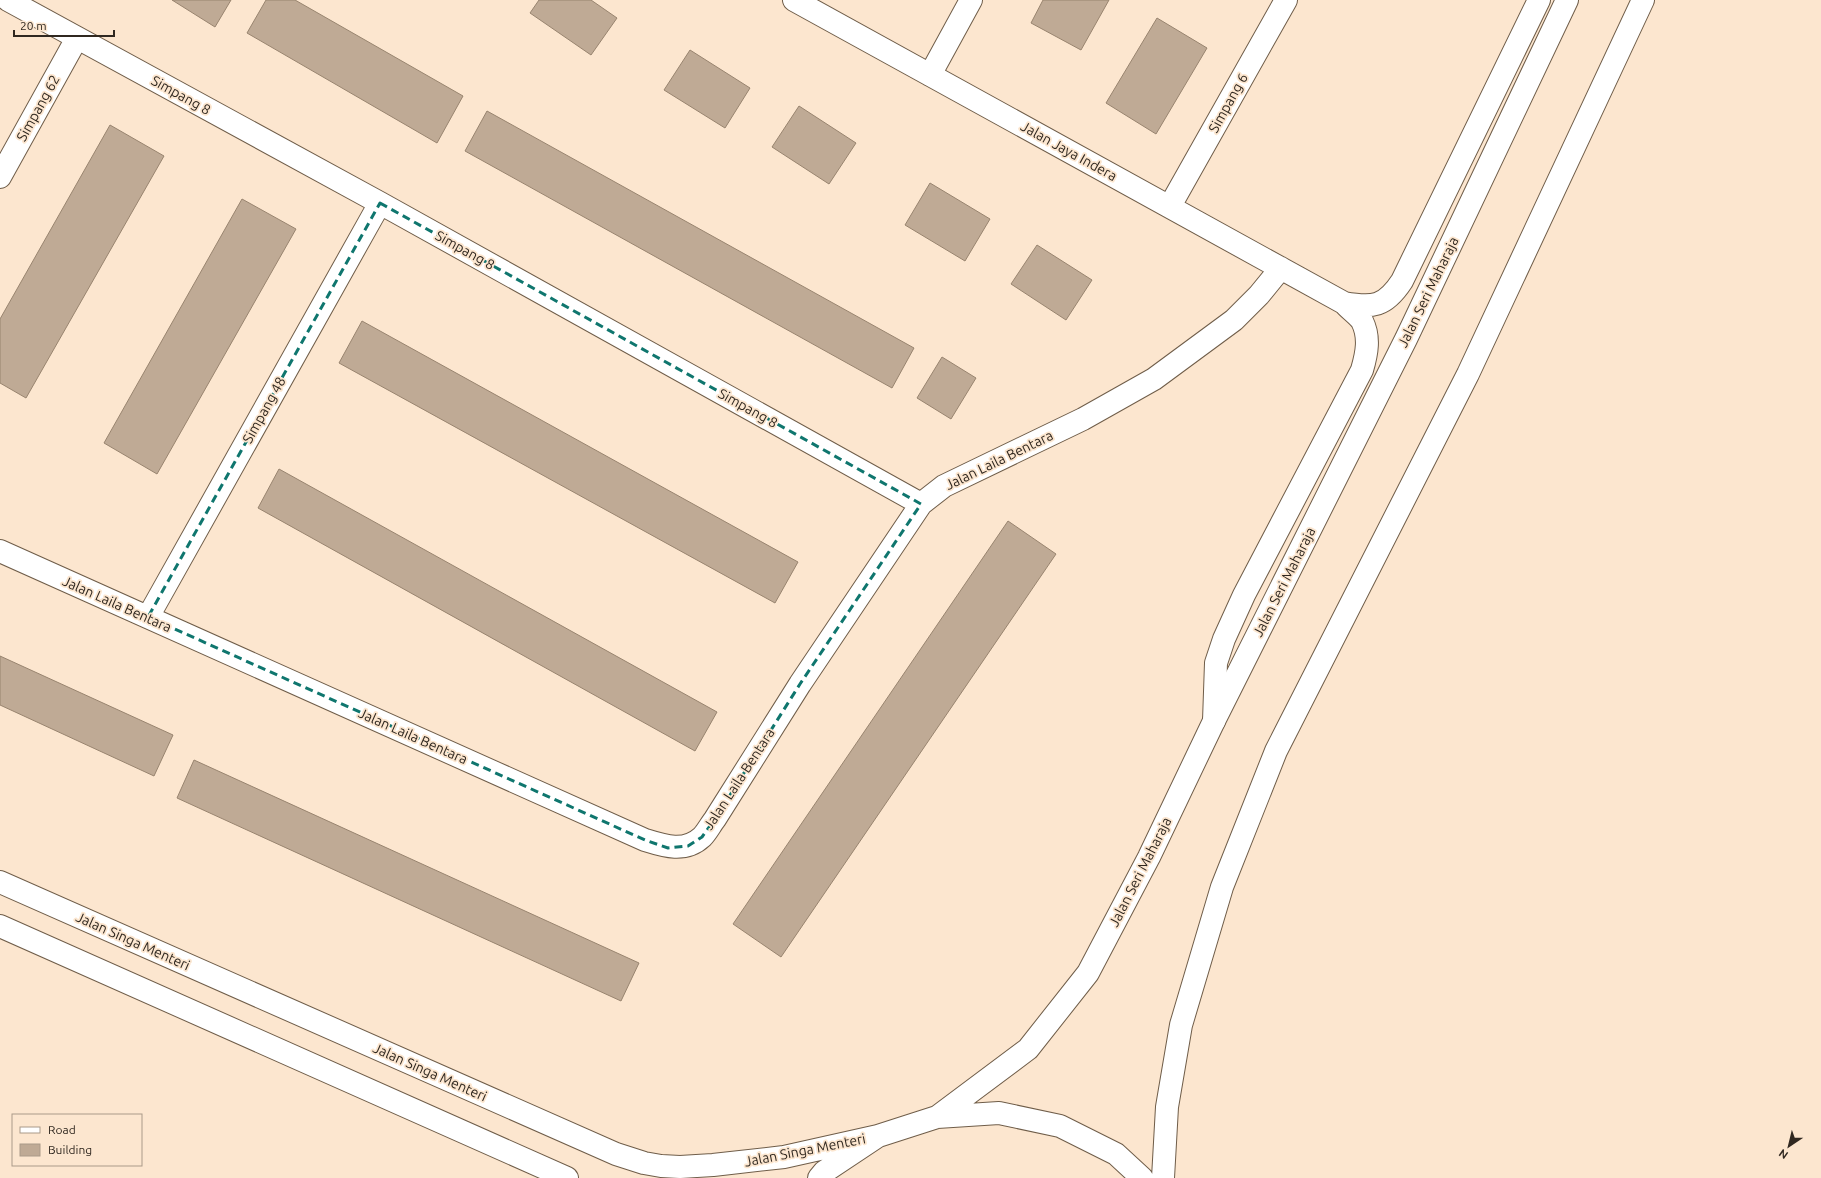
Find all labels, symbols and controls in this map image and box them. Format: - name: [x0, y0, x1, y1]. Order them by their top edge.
- scale bar: [14, 12, 114, 38]
- text: 20 m: [20, 19, 47, 32]
- street label: Simpang 6: [1205, 70, 1251, 135]
- street label: Simpang 62: [13, 72, 63, 144]
- street label: Simpang 8: [149, 72, 214, 118]
- street label: Jalan Jaya Indera: [1018, 118, 1120, 184]
- street label: Simpang 8: [433, 227, 498, 273]
- street label: Jalan Seri Maharaja: [1394, 234, 1462, 350]
- street label: Simpang 48: [239, 374, 289, 446]
- street label: Simpang 8: [716, 385, 781, 431]
- street label: Jalan Laila Bentara: [943, 427, 1055, 493]
- street label: Jalan Seri Maharaja: [1249, 525, 1319, 639]
- street label: Jalan Laila Bentara: [60, 573, 174, 635]
- street label: Jalan Laila Bentara: [356, 705, 470, 767]
- street label: Jalan Laila Bentara: [700, 725, 778, 833]
- street label: Jalan Seri Maharaja: [1105, 815, 1175, 929]
- street label: Jalan Singa Menteri: [73, 909, 193, 973]
- street label: Jalan Singa Menteri: [370, 1040, 490, 1104]
- legend: [12, 1114, 142, 1166]
- text: Road: [48, 1123, 76, 1136]
- north arrow: [1769, 1126, 1809, 1166]
- street label: Jalan Singa Menteri: [743, 1130, 867, 1170]
- text: Building: [48, 1143, 92, 1156]
- text: N: [1776, 1147, 1790, 1161]

